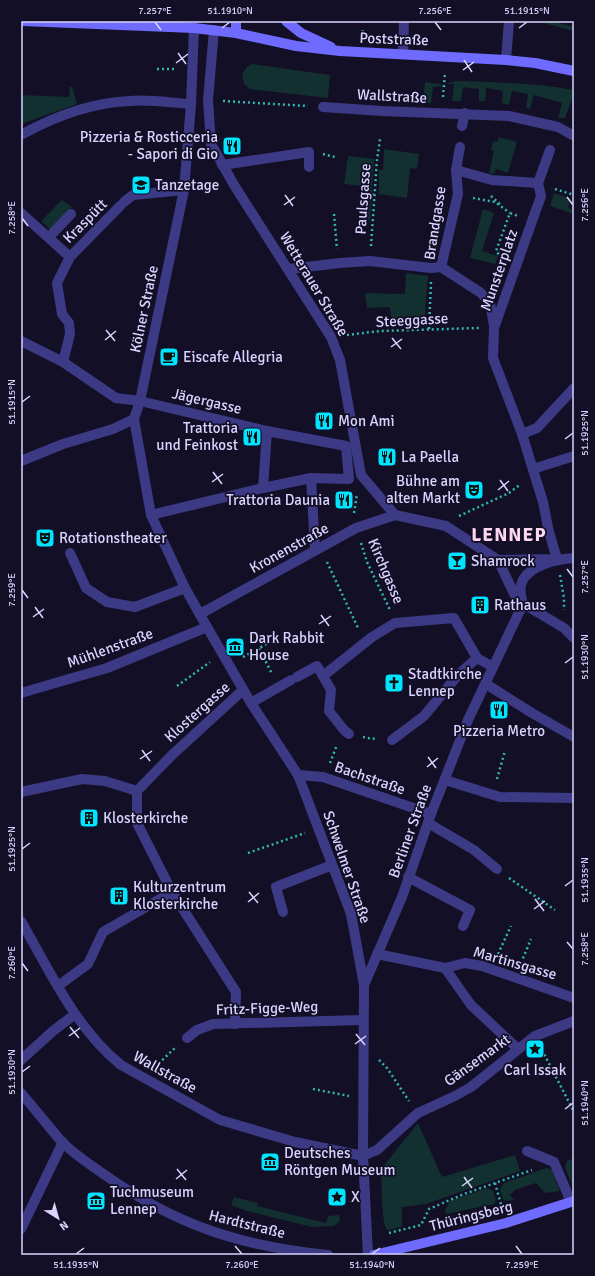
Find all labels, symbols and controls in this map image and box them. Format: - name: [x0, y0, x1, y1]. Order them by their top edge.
- text: 7.257°E: [138, 5, 172, 17]
- text: 51.1910°N: [207, 5, 253, 17]
- text: 7.256°E: [418, 5, 452, 17]
- text: 51.1915°N: [504, 5, 550, 17]
- street label: Poststraße: [359, 29, 429, 49]
- street label: Wallstraße: [356, 85, 428, 107]
- place label: Pizzeria & Rosticceria - Sapori di Gio: [80, 128, 218, 163]
- restaurant icon: Pizzeria & Rosticceria - Sapori di Gio: [221, 135, 243, 157]
- street label: Paulsgasse: [352, 163, 374, 235]
- school or university icon: Tanzetage: [130, 174, 152, 196]
- place label: Tanzetage: [155, 176, 219, 194]
- street label: Brandgasse: [420, 185, 450, 261]
- text: 7.256°E: [579, 188, 591, 222]
- street label: Kraspütt: [59, 195, 111, 247]
- text: 7.258°E: [6, 201, 18, 235]
- street label: Munsterplatz: [477, 227, 521, 313]
- street label: Wetterauer Straße: [276, 229, 352, 339]
- street label: Kölner Straße: [126, 264, 162, 354]
- street label: Steeggasse: [375, 309, 449, 331]
- cafe icon: Eiscafe Allegria: [158, 346, 180, 368]
- place label: Eiscafe Allegria: [183, 348, 283, 366]
- text: 51.1915°N: [6, 379, 18, 425]
- street label: Jägergasse: [170, 384, 244, 418]
- restaurant icon: Mon Ami: [313, 410, 335, 432]
- text: 51.1925°N: [579, 410, 591, 456]
- place label: Mon Ami: [338, 412, 395, 430]
- place label: Trattoria und Feinkost: [156, 419, 238, 454]
- restaurant icon: Trattoria und Feinkost: [241, 426, 263, 448]
- restaurant icon: La Paella: [376, 446, 398, 468]
- place label: La Paella: [401, 448, 459, 466]
- place label: Bühne am alten Markt: [386, 472, 460, 507]
- theatre icon: Bühne am alten Markt: [463, 479, 485, 501]
- restaurant icon: Trattoria Daunia: [333, 489, 355, 511]
- place label: Trattoria Daunia: [226, 491, 330, 509]
- street label: Kronenstraße: [246, 519, 332, 577]
- district label: LENNEP: [471, 523, 547, 547]
- theatre icon: Rotationstheater: [34, 527, 56, 549]
- place label: Rotationstheater: [59, 529, 167, 547]
- street label: Kirchgasse: [364, 535, 408, 607]
- bar icon: Shamrock: [446, 550, 468, 572]
- place label: Shamrock: [471, 552, 535, 570]
- text: 7.257°E: [579, 560, 591, 594]
- text: 7.259°E: [6, 573, 18, 607]
- building icon: Rathaus: [469, 594, 491, 616]
- place label: Rathaus: [494, 596, 547, 614]
- street label: Mühlenstraße: [65, 624, 155, 672]
- place label: Dark Rabbit House: [249, 629, 324, 664]
- text: 51.1930°N: [579, 634, 591, 680]
- museum icon: Dark Rabbit House: [224, 636, 246, 658]
- place label: Stadtkirche Lennep: [408, 665, 482, 700]
- church icon: Stadtkirche Lennep: [383, 672, 405, 694]
- street label: Klostergasse: [161, 678, 233, 746]
- restaurant icon: Pizzeria Metro: [488, 699, 510, 721]
- place label: Pizzeria Metro: [453, 722, 545, 740]
- street label: Bachstraße: [332, 758, 408, 798]
- street label: Berliner Straße: [385, 782, 435, 880]
- building icon: Klosterkirche: [78, 807, 100, 829]
- street label: Schwelmer Straße: [319, 808, 375, 926]
- place label: Klosterkirche: [103, 809, 188, 827]
- text: 51.1925°N: [6, 826, 18, 872]
- text: 51.1935°N: [579, 857, 591, 903]
- place label: Kulturzentrum Klosterkirche: [133, 878, 226, 913]
- building icon: Kulturzentrum Klosterkirche: [108, 885, 130, 907]
- text: 7.258°E: [579, 932, 591, 966]
- street label: Martinsgasse: [471, 943, 559, 983]
- text: 7.260°E: [6, 946, 18, 980]
- street label: Fritz-Figge-Weg: [215, 997, 319, 1019]
- street label: Gänsemarkt: [440, 1030, 514, 1090]
- place icon: Carl Issak: [524, 1038, 546, 1060]
- street label: Wallstraße: [130, 1047, 200, 1097]
- text: 51.1930°N: [6, 1049, 18, 1095]
- place label: Carl Issak: [504, 1061, 567, 1079]
- text: 51.1940°N: [579, 1080, 591, 1126]
- place label: Deutsches Röntgen Museum: [284, 1144, 395, 1179]
- museum icon: Deutsches Röntgen Museum: [259, 1151, 281, 1173]
- place label: Tuchmuseum Lennep: [110, 1183, 194, 1218]
- place icon: X: [326, 1186, 348, 1208]
- place label: X: [351, 1188, 360, 1206]
- museum icon: Tuchmuseum Lennep: [85, 1190, 107, 1212]
- street label: Thüringsberg: [428, 1197, 514, 1235]
- north arrow: [38, 1198, 78, 1238]
- street label: Hardtstraße: [207, 1206, 287, 1242]
- text: N: [57, 1218, 71, 1233]
- text: 51.1935°N: [53, 1259, 99, 1271]
- text: 7.260°E: [225, 1259, 259, 1271]
- text: 51.1940°N: [349, 1259, 395, 1271]
- text: 7.259°E: [505, 1259, 539, 1271]

